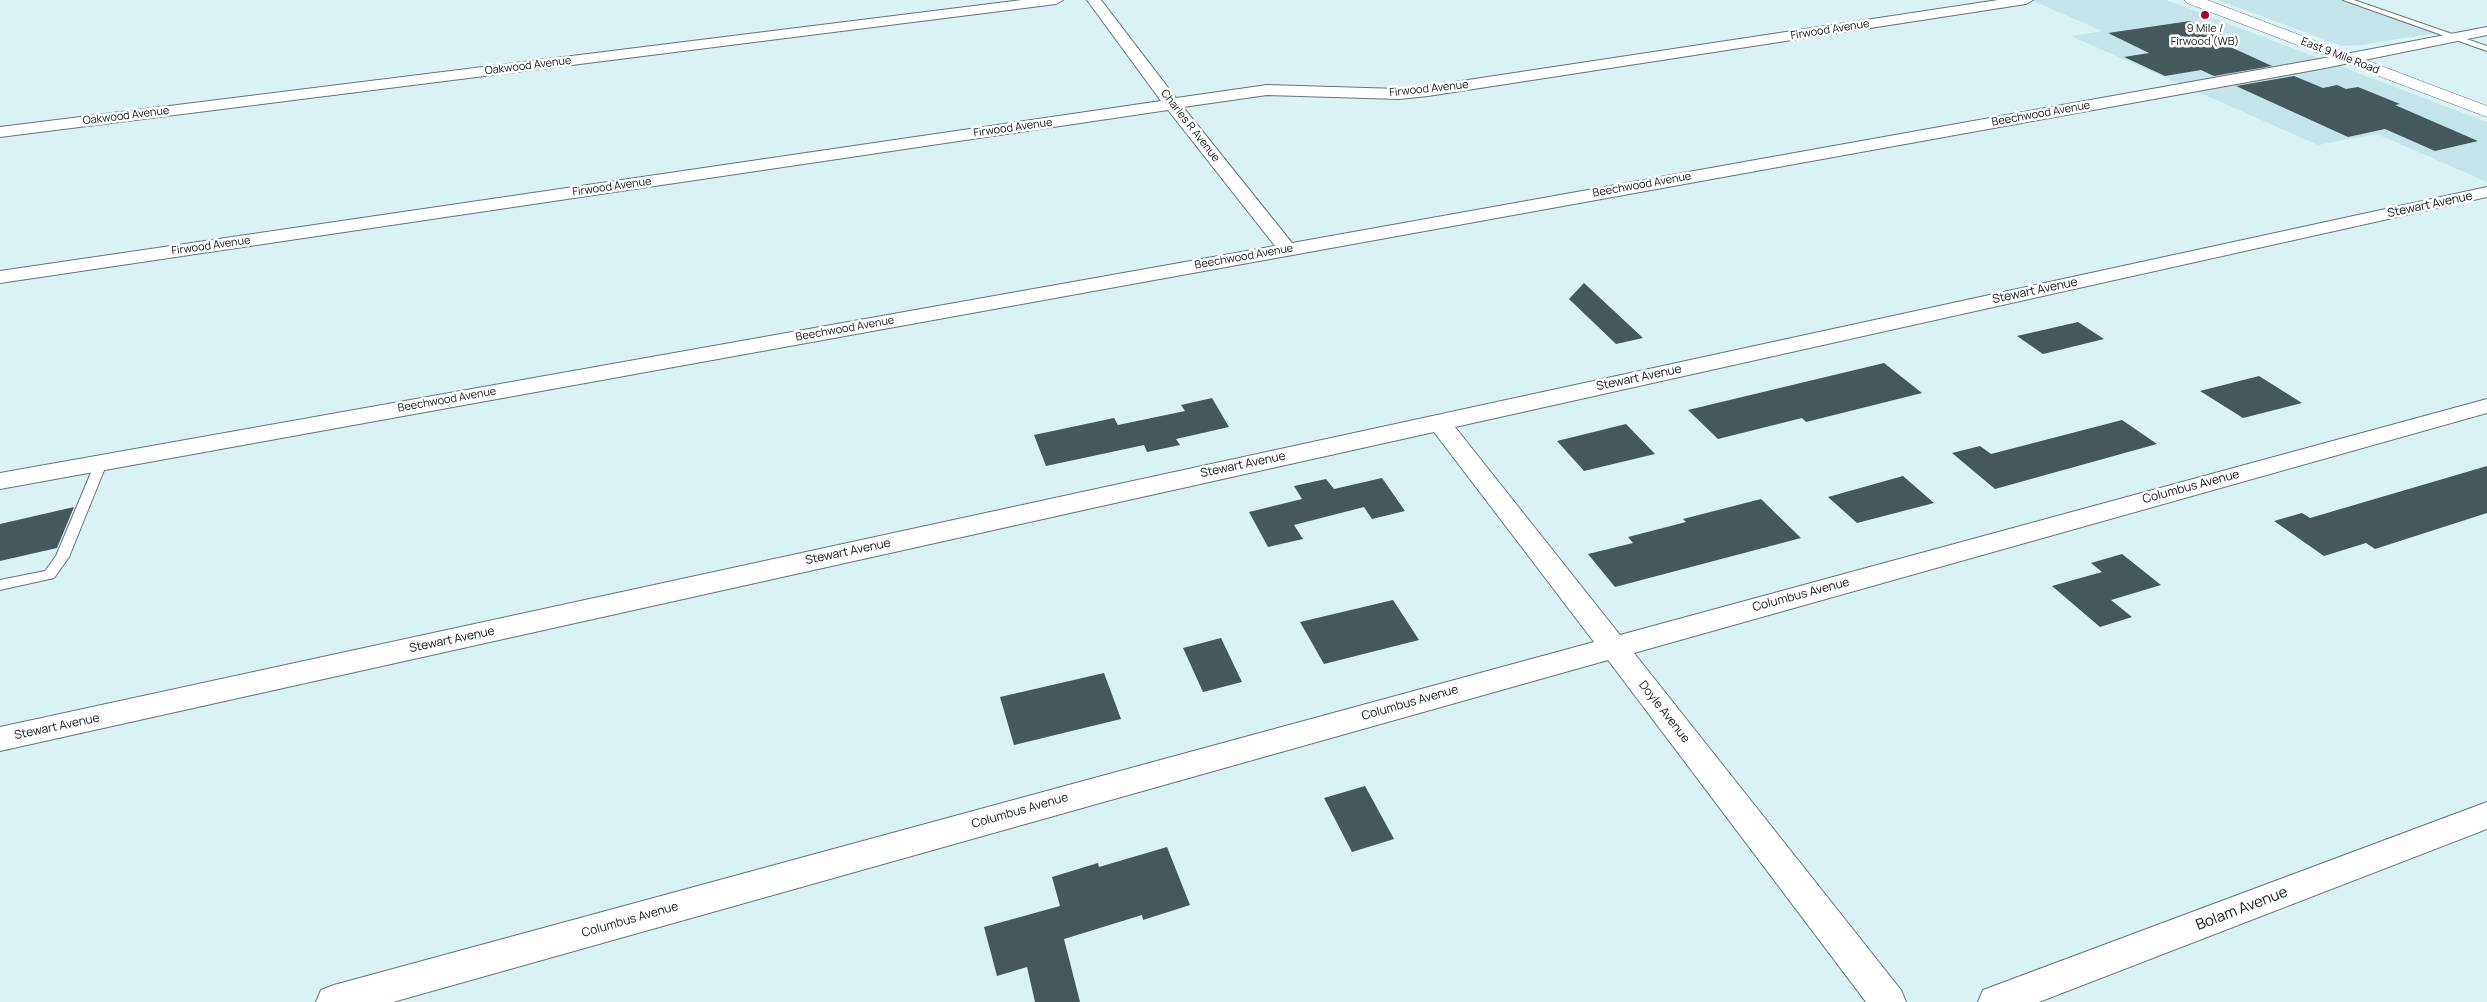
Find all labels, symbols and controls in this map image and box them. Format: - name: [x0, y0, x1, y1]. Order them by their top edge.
- marker: 9 Mile / Firwood (WB): [2199, 9, 2211, 21]
- street label: Firwood Avenue: [1790, 17, 1870, 43]
- place label: 9 Mile / Firwood (WB): [2171, 22, 2239, 48]
- street label: East 9 Mile Road: [2299, 35, 2381, 77]
- street label: Oakwood Avenue: [484, 54, 572, 78]
- street label: Firwood Avenue: [1389, 78, 1469, 100]
- street label: Charles R Avenue: [1158, 87, 1222, 165]
- street label: Beechwood Avenue: [1991, 99, 2091, 129]
- street label: Oakwood Avenue: [82, 104, 170, 128]
- street label: Firwood Avenue: [973, 116, 1053, 140]
- street label: Beechwood Avenue: [1592, 170, 1692, 200]
- street label: Firwood Avenue: [572, 175, 652, 199]
- street label: Stewart Avenue: [2386, 189, 2474, 221]
- street label: Firwood Avenue: [171, 234, 251, 258]
- street label: Beechwood Avenue: [1194, 242, 1294, 272]
- street label: Stewart Avenue: [1991, 275, 2079, 307]
- street label: Beechwood Avenue: [795, 314, 895, 344]
- street label: Stewart Avenue: [1595, 362, 1683, 394]
- street label: Beechwood Avenue: [397, 385, 497, 415]
- street label: Stewart Avenue: [1199, 449, 1287, 481]
- street label: Columbus Avenue: [2141, 467, 2241, 507]
- street label: Stewart Avenue: [804, 536, 892, 568]
- street label: Columbus Avenue: [1751, 575, 1851, 615]
- street label: Stewart Avenue: [408, 624, 496, 656]
- street label: Doyle Avenue: [1635, 678, 1693, 746]
- street label: Columbus Avenue: [1360, 682, 1460, 724]
- street label: Stewart Avenue: [13, 711, 101, 743]
- street label: Columbus Avenue: [970, 790, 1070, 832]
- street label: Bolam Avenue: [2194, 883, 2290, 935]
- street label: Columbus Avenue: [580, 899, 680, 941]

